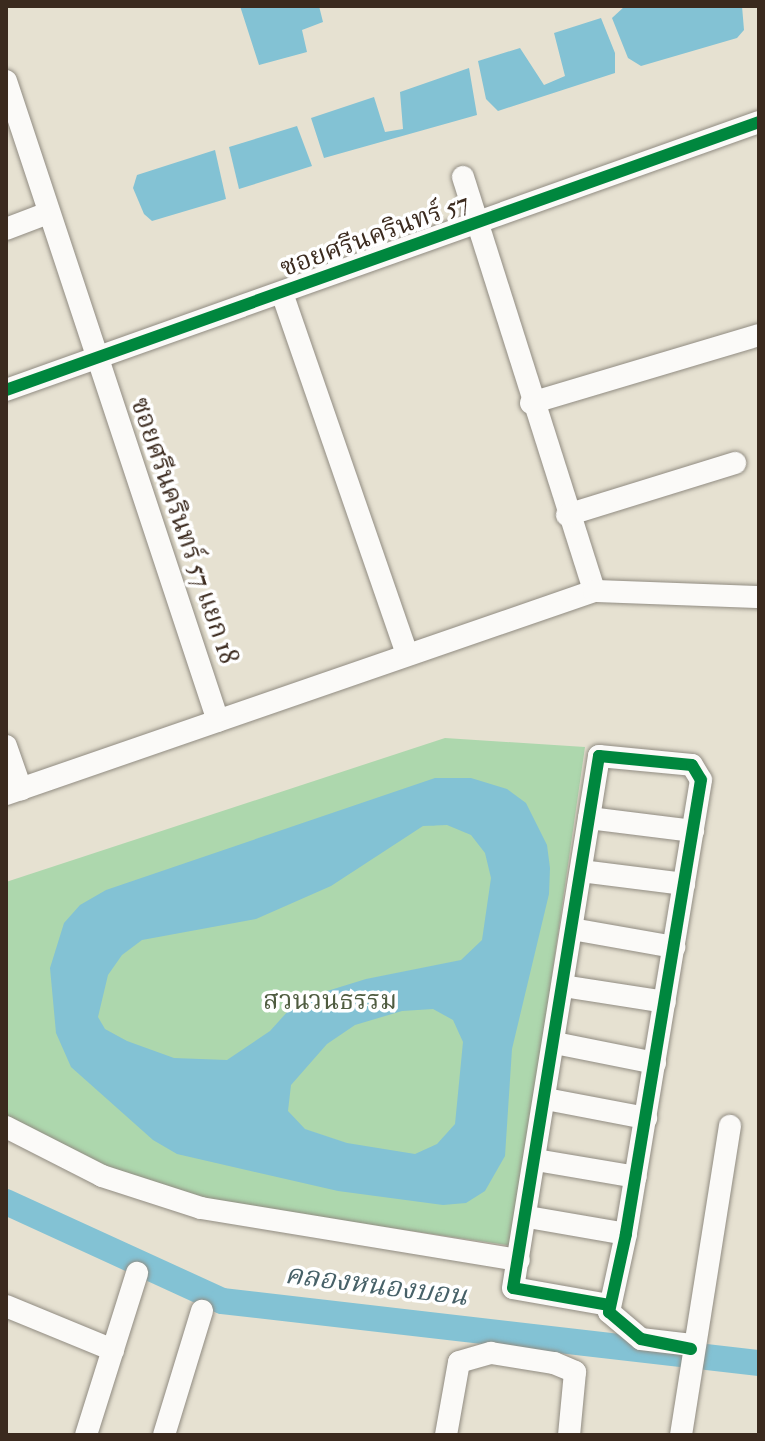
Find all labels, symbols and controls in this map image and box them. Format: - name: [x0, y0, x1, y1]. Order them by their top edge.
- street label: ซอยศรีนครินทร์ 57: [276, 187, 474, 285]
- street label: ซอยศรีนครินทร์ 57 แยก 18: [123, 394, 243, 668]
- park label: สวนวนธรรม: [263, 986, 397, 1018]
- water label: คลองหนองบอน: [283, 1258, 469, 1314]

